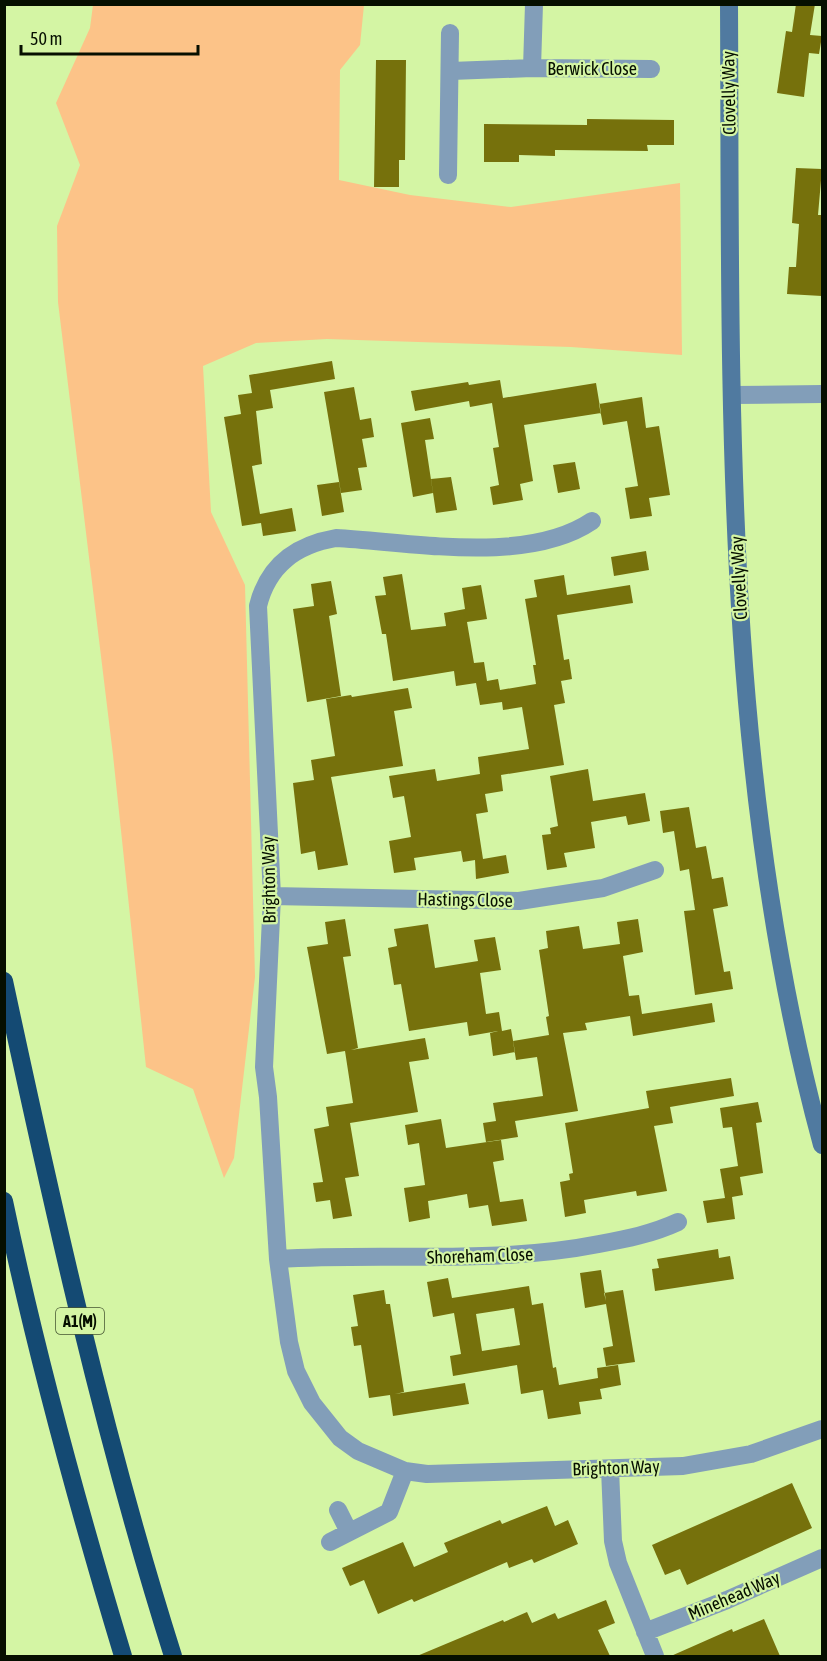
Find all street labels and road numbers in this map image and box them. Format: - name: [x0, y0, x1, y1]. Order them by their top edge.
- street label: Clovelly Way: [717, 51, 740, 135]
- street label: Berwick Close: [547, 58, 637, 79]
- street label: Clovelly Way: [726, 536, 751, 620]
- street label: Brighton Way: [257, 836, 280, 924]
- street label: Hastings Close: [417, 888, 513, 911]
- street label: Shoreham Close: [426, 1243, 534, 1268]
- road number: A1(M): [56, 1308, 104, 1334]
- street label: Brighton Way: [572, 1455, 660, 1480]
- street label: Minehead Way: [685, 1567, 783, 1624]

